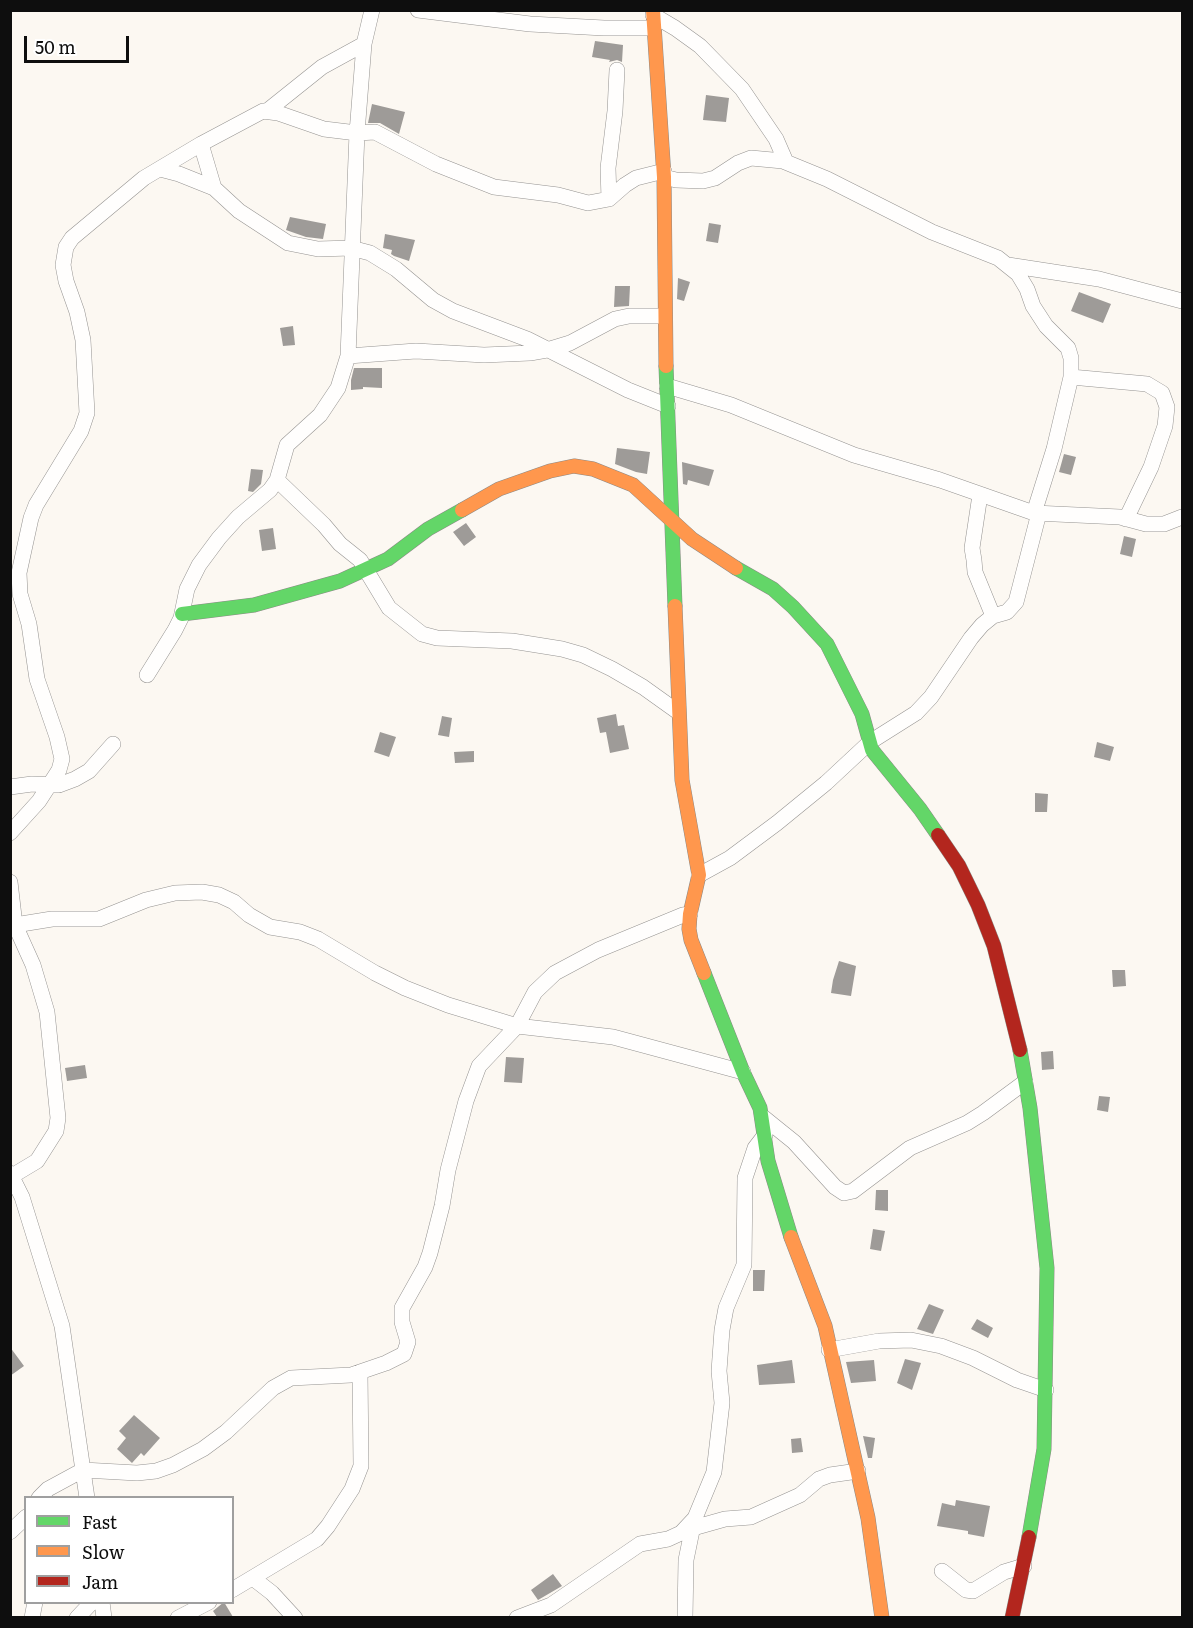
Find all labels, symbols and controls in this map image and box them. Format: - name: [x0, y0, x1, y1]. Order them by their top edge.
- scale bar: [27, 24, 132, 62]
- text: 50 m: [35, 33, 76, 60]
- legend: [24, 1496, 234, 1604]
- text: Fast: [82, 1508, 117, 1535]
- text: Slow: [82, 1538, 124, 1565]
- text: Jam: [82, 1568, 118, 1595]

